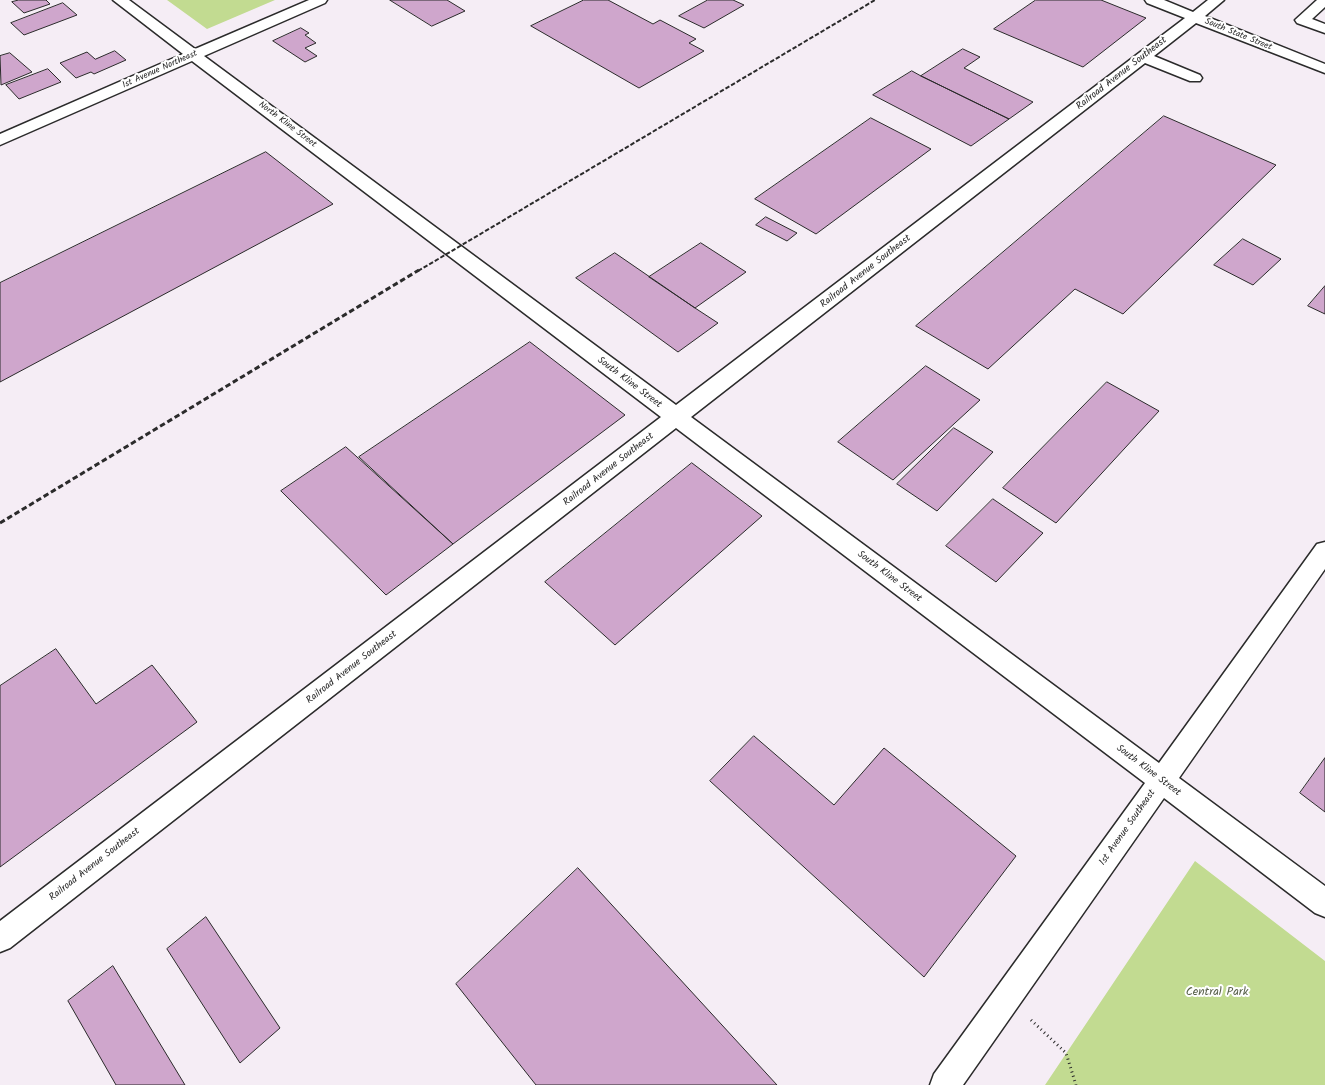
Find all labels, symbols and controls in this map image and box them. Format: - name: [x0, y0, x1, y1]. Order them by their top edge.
- street label: South State Street: [1203, 17, 1273, 53]
- street label: Railroad Avenue Southeast: [1074, 35, 1170, 113]
- street label: 1st Avenue Northeast: [121, 49, 199, 91]
- street label: North Kline Street: [256, 100, 318, 150]
- street label: Railroad Avenue Southeast: [818, 233, 914, 311]
- street label: South Kline Street: [594, 355, 664, 411]
- street label: Railroad Avenue Southeast: [561, 431, 657, 509]
- street label: South Kline Street: [854, 549, 924, 605]
- street label: Railroad Avenue Southeast: [304, 629, 400, 707]
- street label: South Kline Street: [1113, 743, 1183, 799]
- street label: 1st Avenue Southeast: [1097, 788, 1159, 868]
- street label: Railroad Avenue Southeast: [47, 826, 143, 904]
- park label: Central Park: [1186, 986, 1248, 1000]

